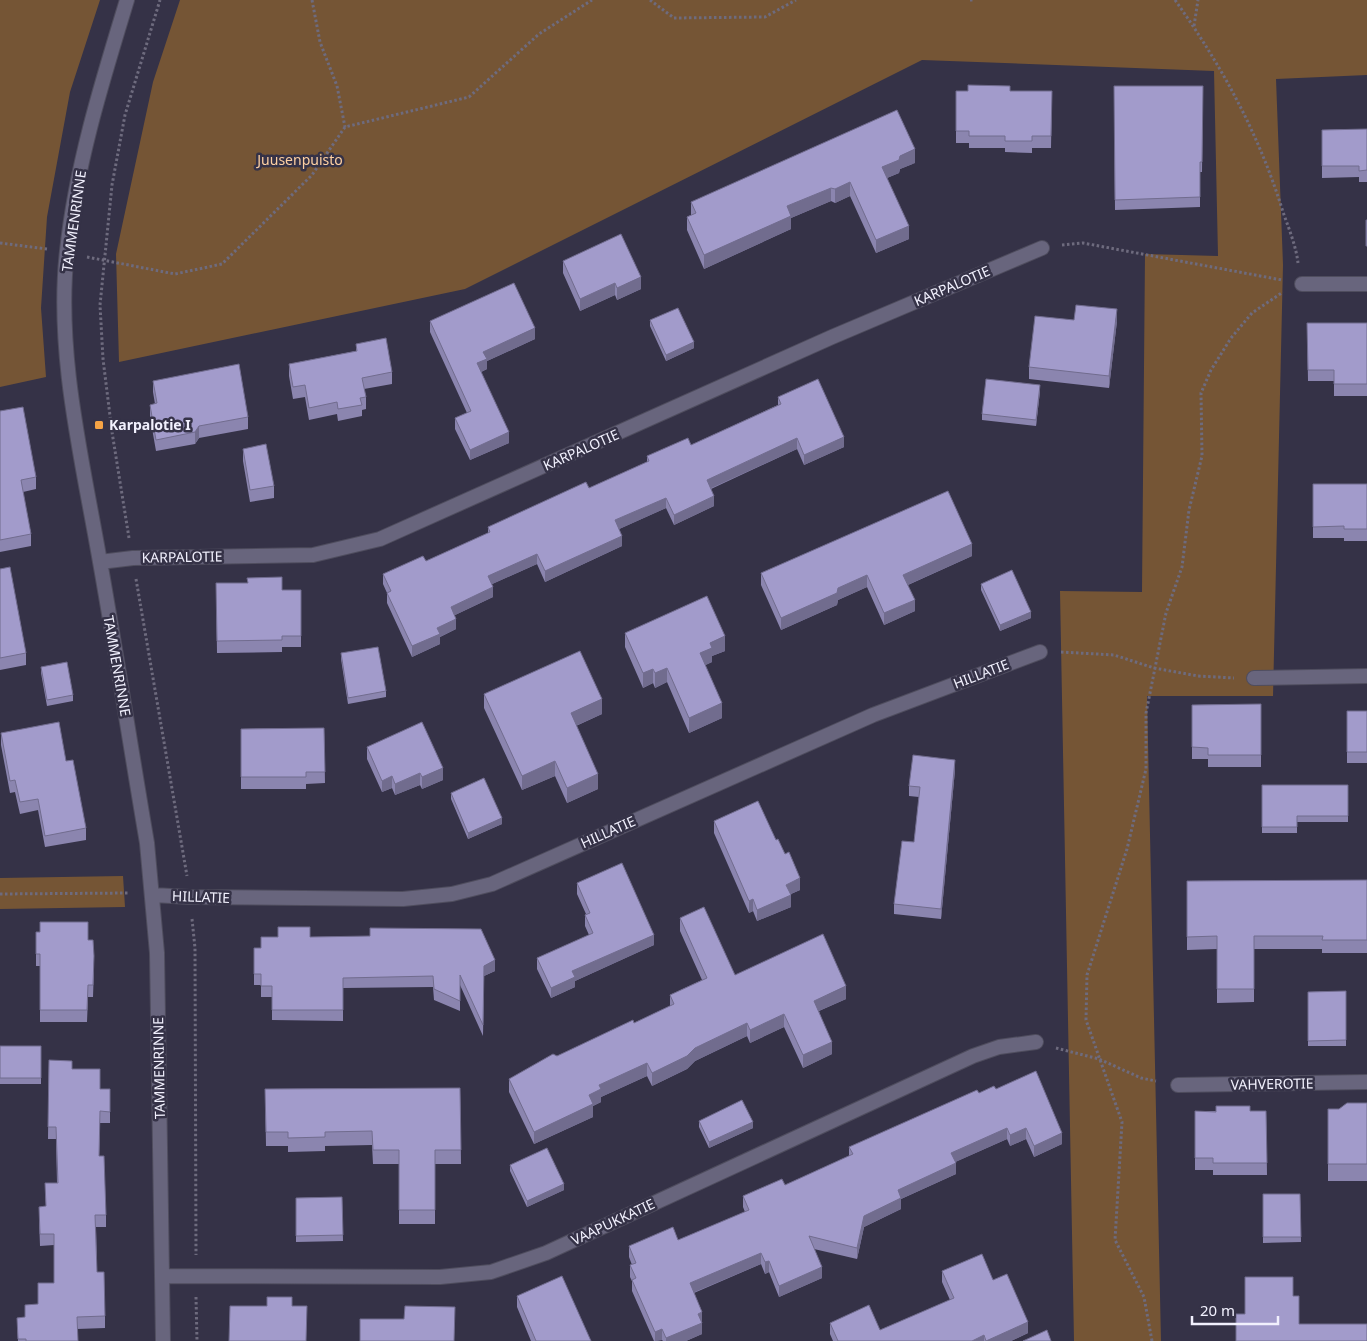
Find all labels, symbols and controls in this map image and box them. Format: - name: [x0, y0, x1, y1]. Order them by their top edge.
- park label: Juusenpuisto: [255, 150, 343, 169]
- street label: TAMMENRINNE: [57, 169, 90, 273]
- street label: KARPALOTIE: [911, 261, 993, 310]
- place label: Karpalotie I: [109, 415, 191, 434]
- marker: Karpalotie I: [93, 419, 105, 431]
- street label: KARPALOTIE: [540, 424, 622, 475]
- street label: KARPALOTIE: [141, 546, 223, 567]
- street label: TAMMENRINNE: [99, 614, 136, 718]
- street label: HILLATIE: [950, 654, 1011, 693]
- street label: HILLATIE: [577, 811, 638, 852]
- street label: HILLATIE: [172, 886, 230, 907]
- street label: TAMMENRINNE: [148, 1017, 169, 1119]
- street label: VAHVEROTIE: [1230, 1073, 1314, 1094]
- street label: VAAPUKKATIE: [568, 1194, 658, 1249]
- scale bar: [1192, 1294, 1278, 1326]
- text: 20 m: [1200, 1300, 1235, 1320]

